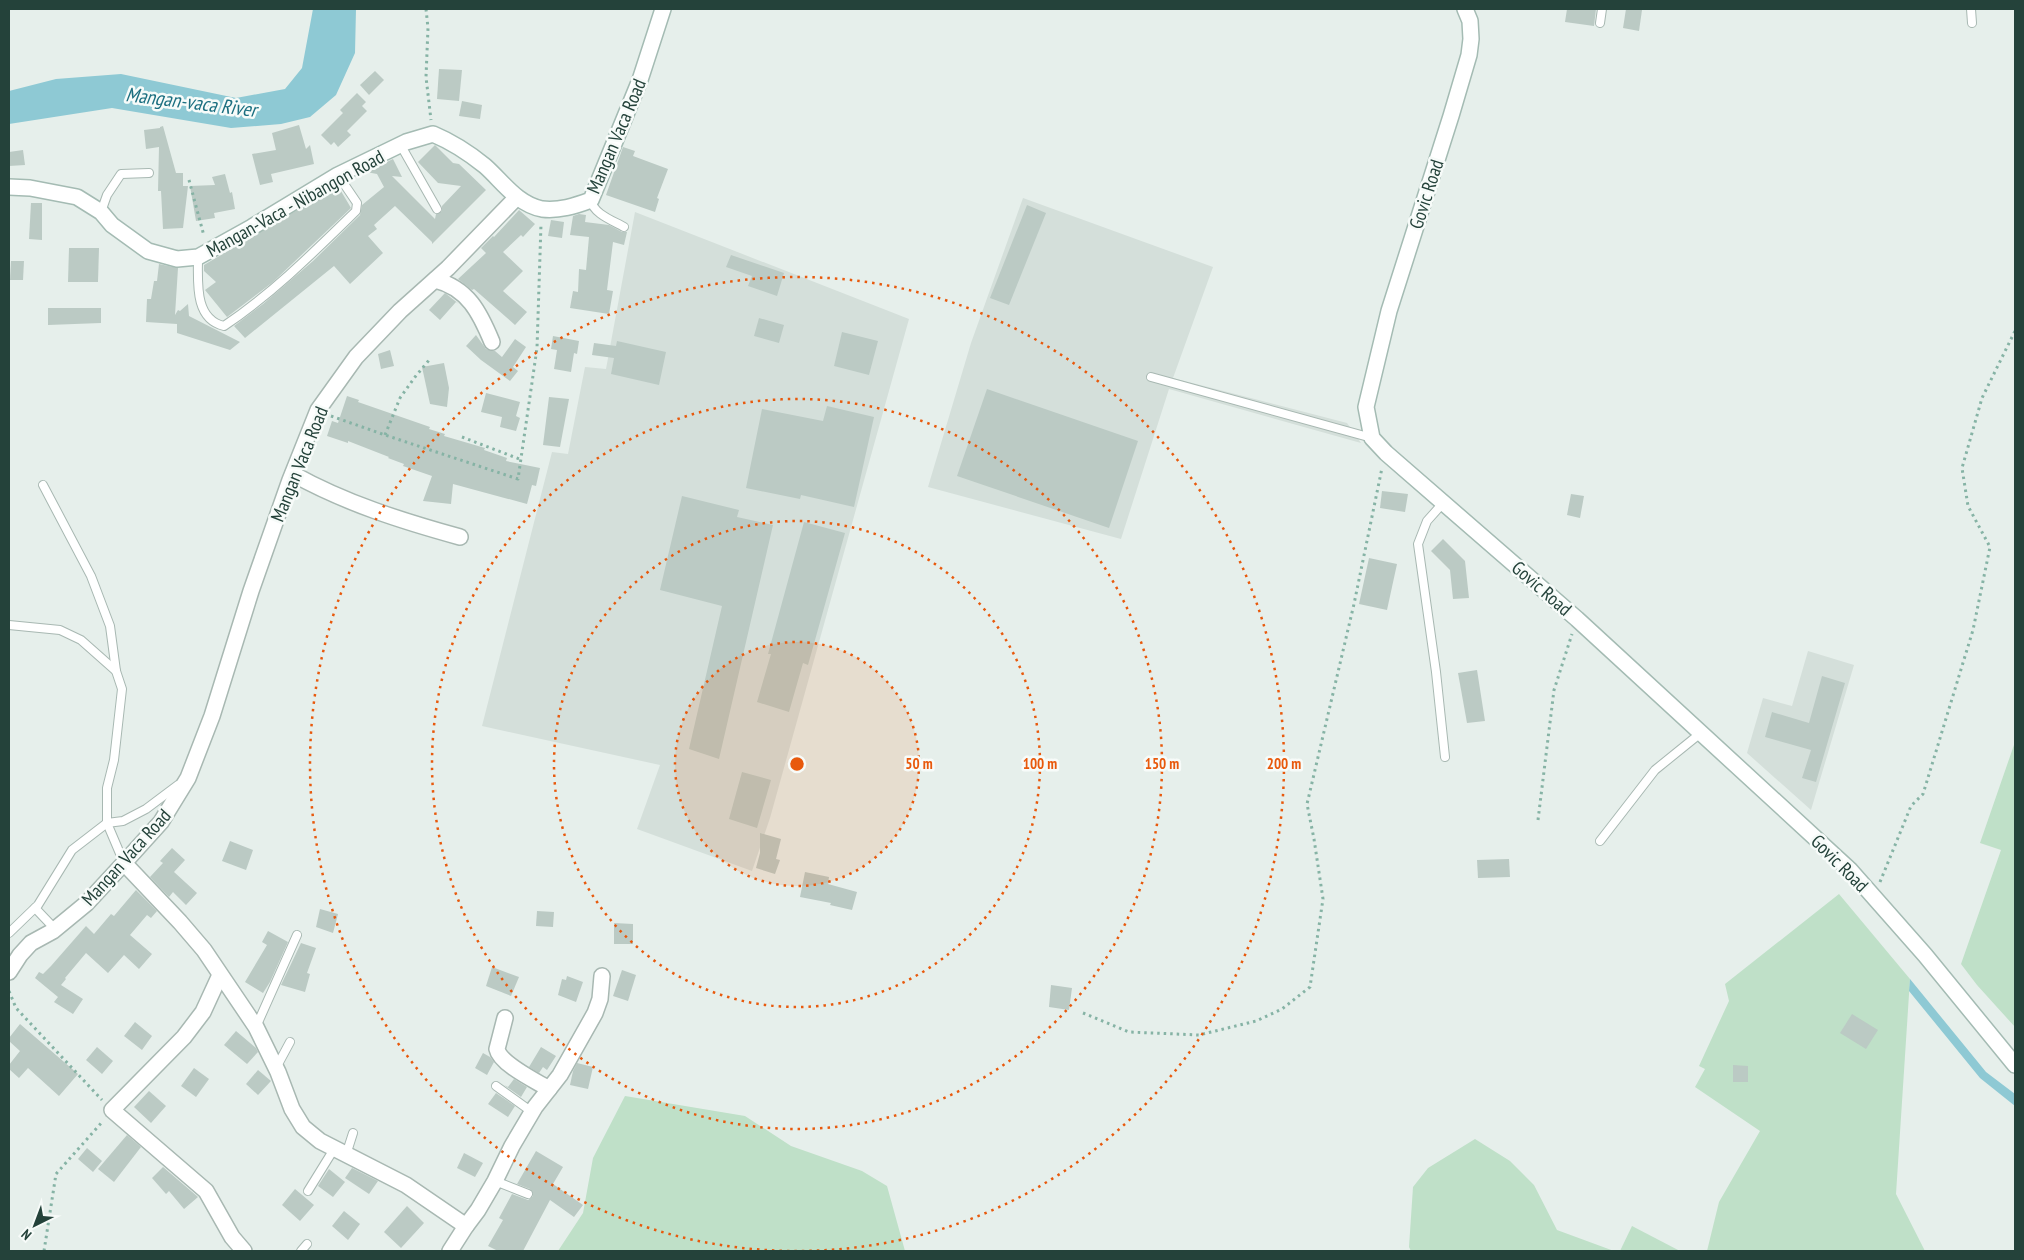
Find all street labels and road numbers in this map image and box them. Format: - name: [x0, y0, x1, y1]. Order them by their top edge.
- street label: Mangan Vaca Road: [581, 75, 651, 197]
- street label: Mangan-Vaca - Nibangon Road: [202, 144, 388, 262]
- street label: Govic Road: [1404, 156, 1448, 232]
- street label: Mangan Vaca Road: [265, 403, 333, 525]
- street label: Govic Road: [1507, 555, 1577, 621]
- street label: Mangan Vaca Road: [76, 804, 176, 910]
- street label: Govic Road: [1806, 829, 1874, 897]

